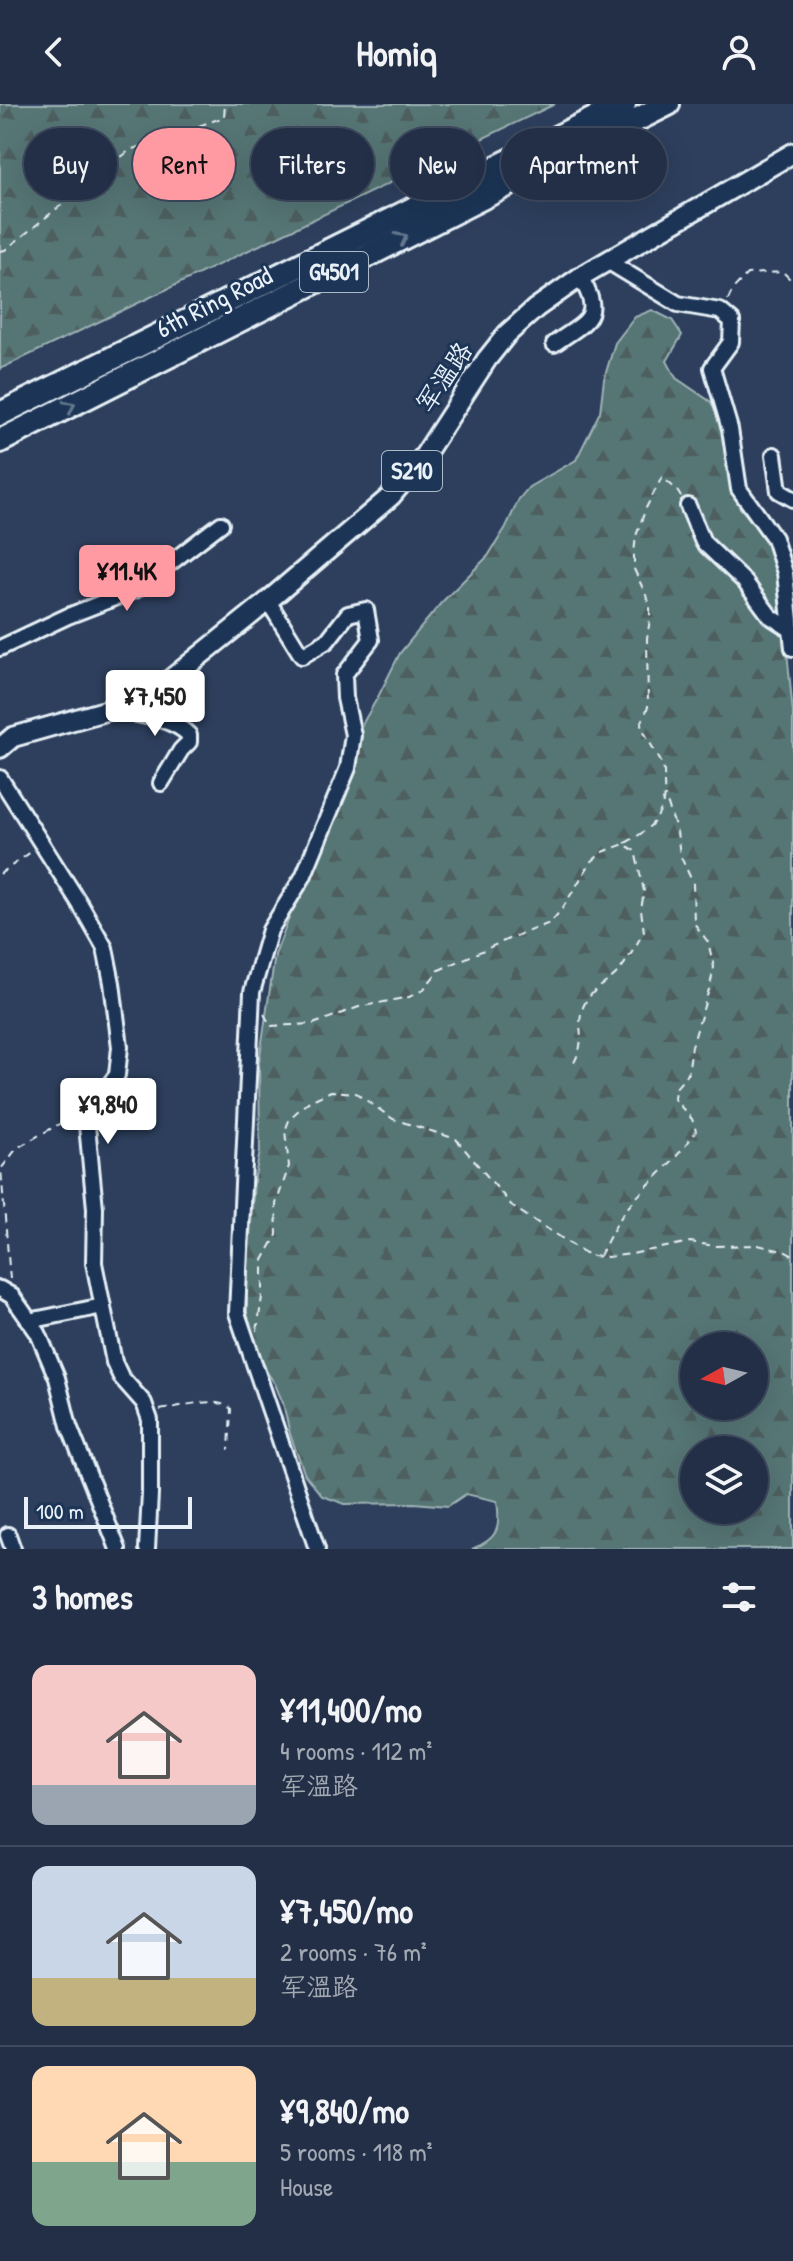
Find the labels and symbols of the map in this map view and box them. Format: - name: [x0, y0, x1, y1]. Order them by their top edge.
- one-way arrow: [393, 232, 408, 247]
- road number: G4501: [300, 252, 368, 292]
- street label: 6th Ring Road: [150, 257, 278, 346]
- street label: 军温路: [407, 335, 480, 419]
- one-way arrow: [62, 401, 77, 416]
- road number: S210: [382, 451, 442, 491]
- pin: ¥11.4K: [62, 545, 192, 613]
- pin: ¥7,450: [90, 670, 220, 738]
- pin: ¥9,840: [43, 1078, 173, 1146]
- north arrow: [680, 1332, 768, 1420]
- scale bar: [24, 1493, 192, 1529]

